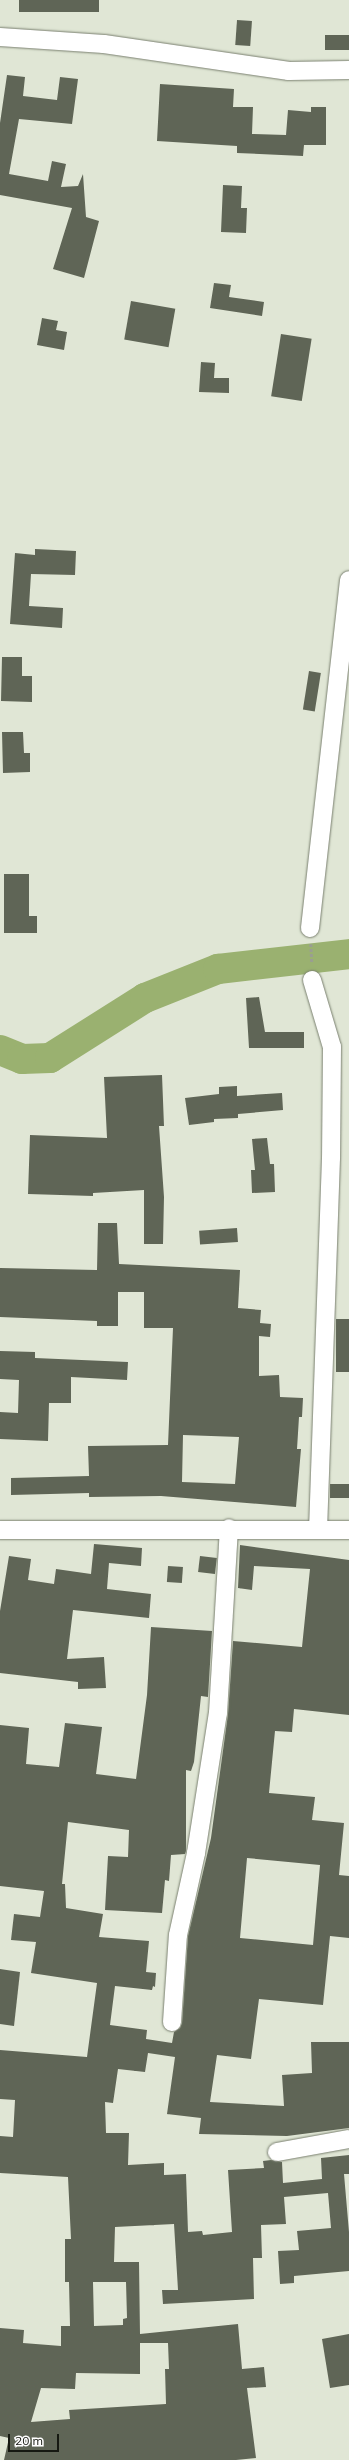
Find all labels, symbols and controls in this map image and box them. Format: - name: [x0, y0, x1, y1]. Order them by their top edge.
- scale bar: [10, 2426, 61, 2452]
- text: 20 m: [15, 2433, 43, 2448]

